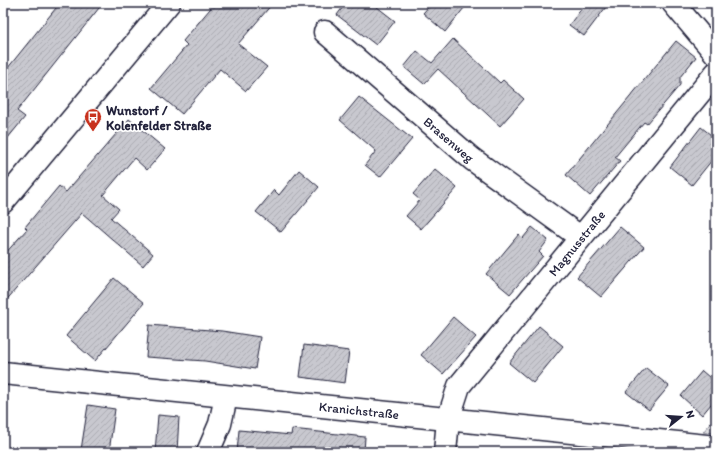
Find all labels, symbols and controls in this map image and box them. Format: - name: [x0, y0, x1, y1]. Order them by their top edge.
- place label: Wunstorf / Kolenfelder Straße: [106, 103, 212, 133]
- bus stop icon: Wunstorf / Kolenfelder Straße: [83, 107, 103, 132]
- street label: Brasenweg: [421, 113, 478, 165]
- street label: Magnusstraße: [545, 207, 608, 279]
- north arrow: [661, 397, 701, 437]
- street label: Kranichstraße: [318, 398, 400, 422]
- text: N: [683, 409, 697, 420]

